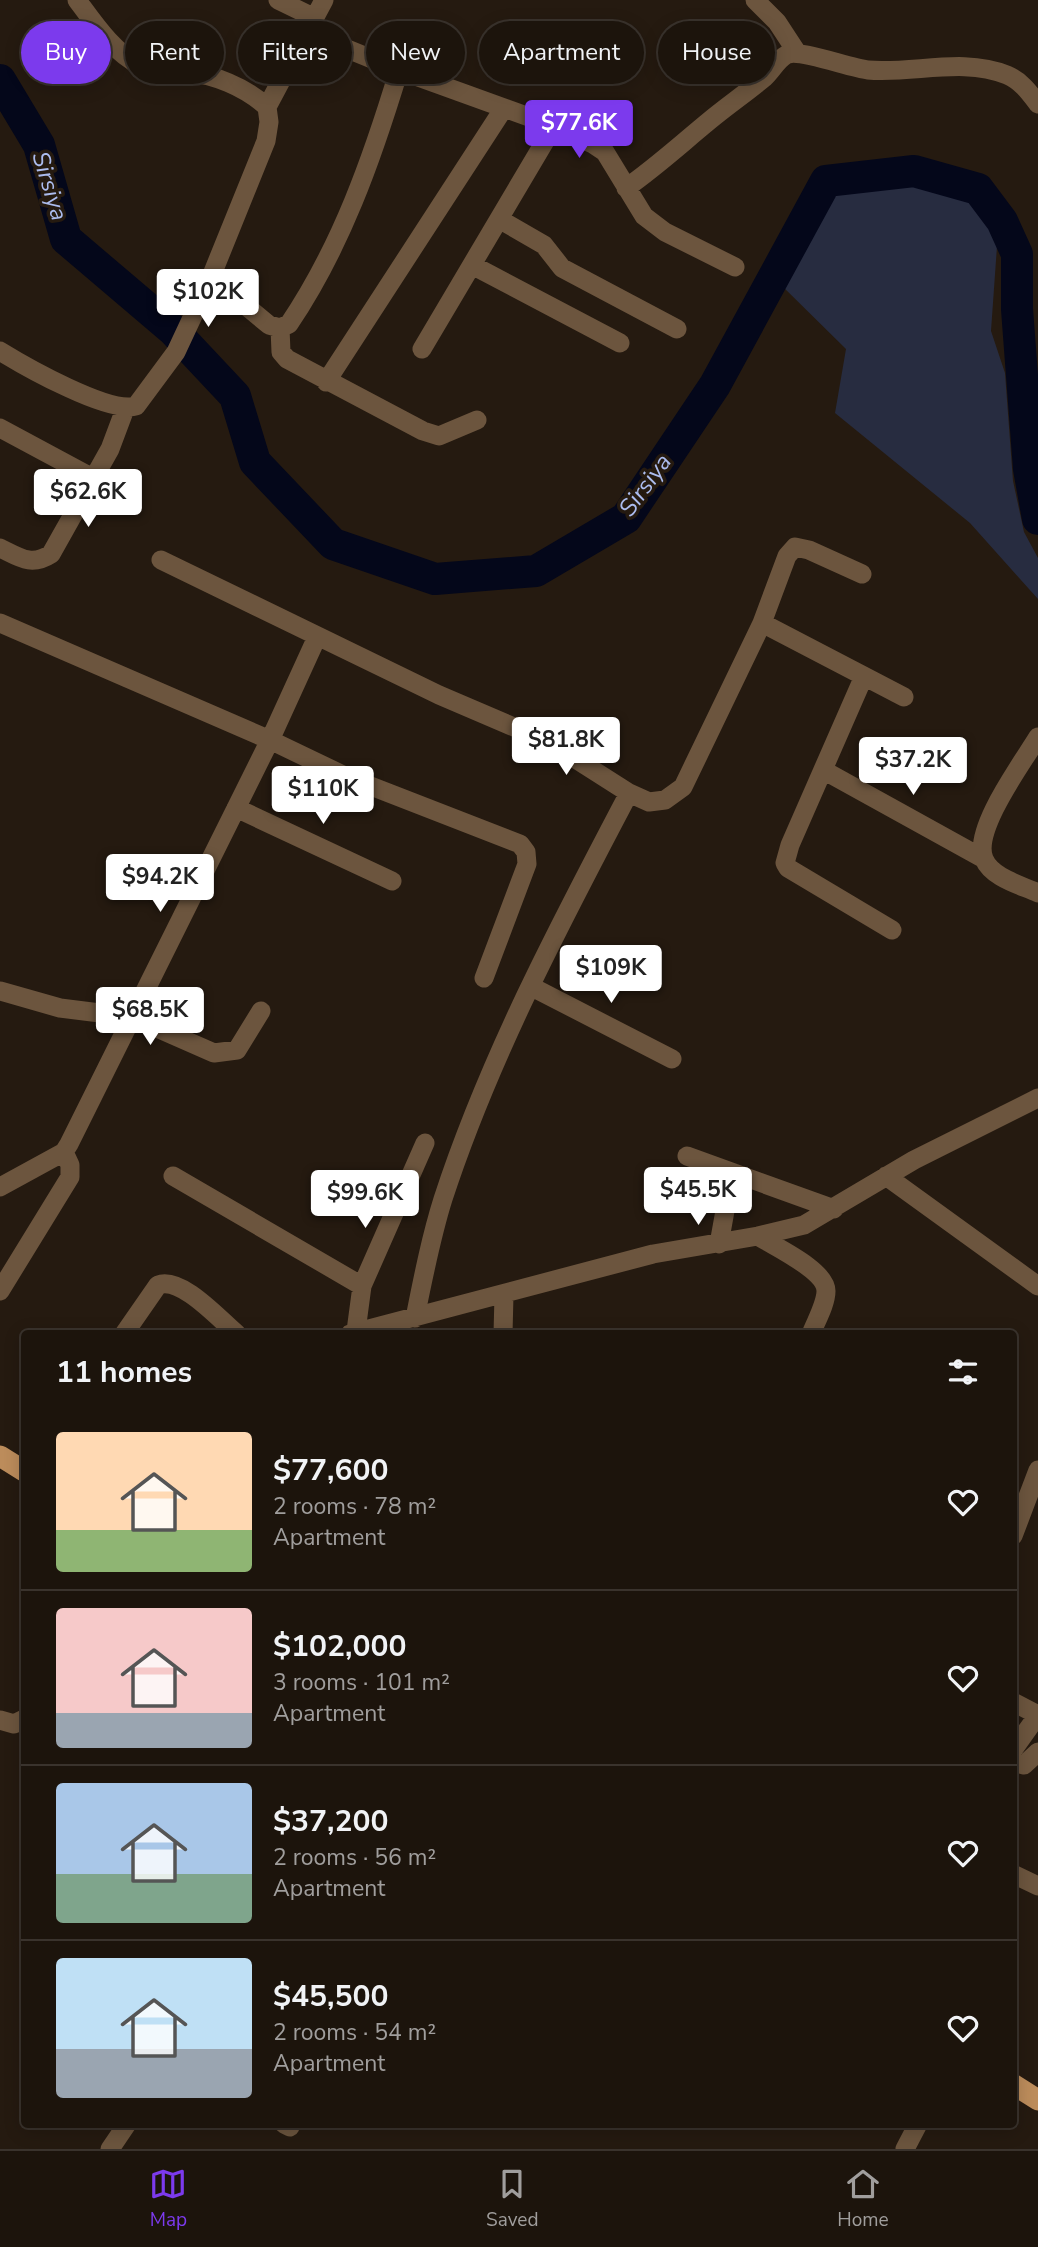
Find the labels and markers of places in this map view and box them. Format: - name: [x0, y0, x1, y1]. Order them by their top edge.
- pin: $77.6K: [522, 100, 636, 160]
- pin: $102K: [159, 270, 257, 329]
- pin: $62.6K: [31, 470, 145, 529]
- pin: $81.8K: [509, 718, 623, 777]
- pin: $37.2K: [856, 738, 970, 797]
- pin: $110K: [274, 766, 372, 826]
- pin: $94.2K: [103, 855, 217, 914]
- pin: $109K: [562, 946, 660, 1005]
- pin: $68.5K: [93, 988, 207, 1047]
- pin: $45.5K: [641, 1168, 755, 1227]
- pin: $99.6K: [308, 1170, 422, 1230]

